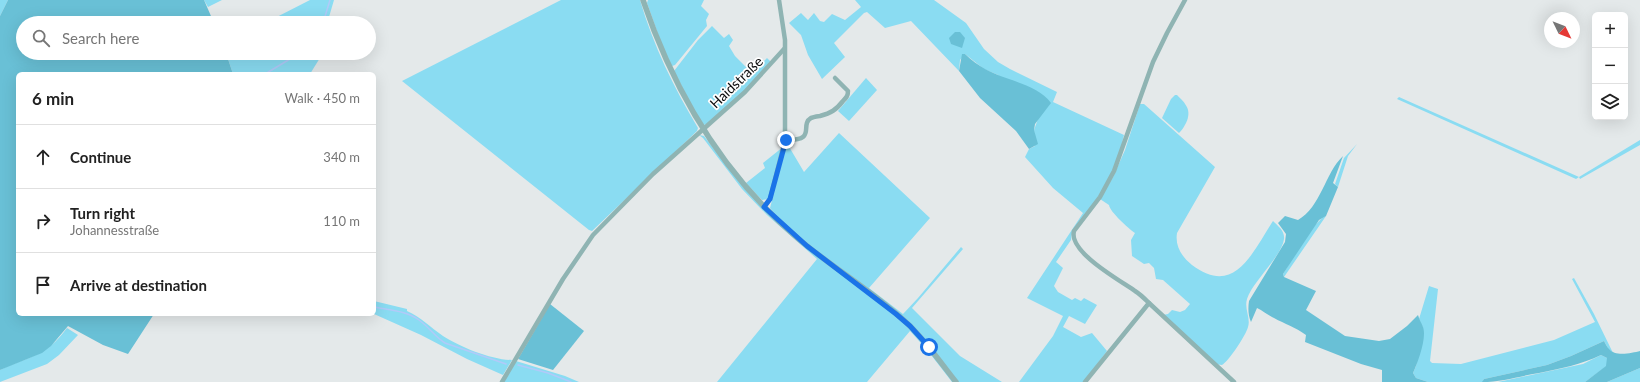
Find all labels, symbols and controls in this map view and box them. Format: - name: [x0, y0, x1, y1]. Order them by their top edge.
- north arrow: [1544, 12, 1580, 48]
- map controls: [1592, 12, 1628, 120]
- button: +: [1592, 12, 1628, 48]
- search box: [16, 16, 376, 60]
- icon: search: [30, 27, 52, 49]
- text: Search here: [62, 29, 139, 47]
- button: −: [1592, 48, 1628, 84]
- street label: Haidstraße: [706, 53, 766, 111]
- button: layers: [1592, 84, 1628, 120]
- text: 6 min: [32, 88, 74, 109]
- text: Walk · 450 m: [284, 90, 360, 106]
- route end: [777, 131, 795, 149]
- icon: ahead: [32, 146, 54, 168]
- text: Continue: [70, 148, 131, 166]
- text: 340 m: [323, 149, 360, 165]
- text: Turn right: [70, 204, 135, 222]
- icon: right: [32, 210, 54, 232]
- text: 110 m: [323, 213, 360, 229]
- text: Johannesstraße: [70, 222, 159, 238]
- icon: arrive: [32, 274, 54, 296]
- text: Arrive at destination: [70, 276, 207, 294]
- route start: [920, 338, 938, 356]

